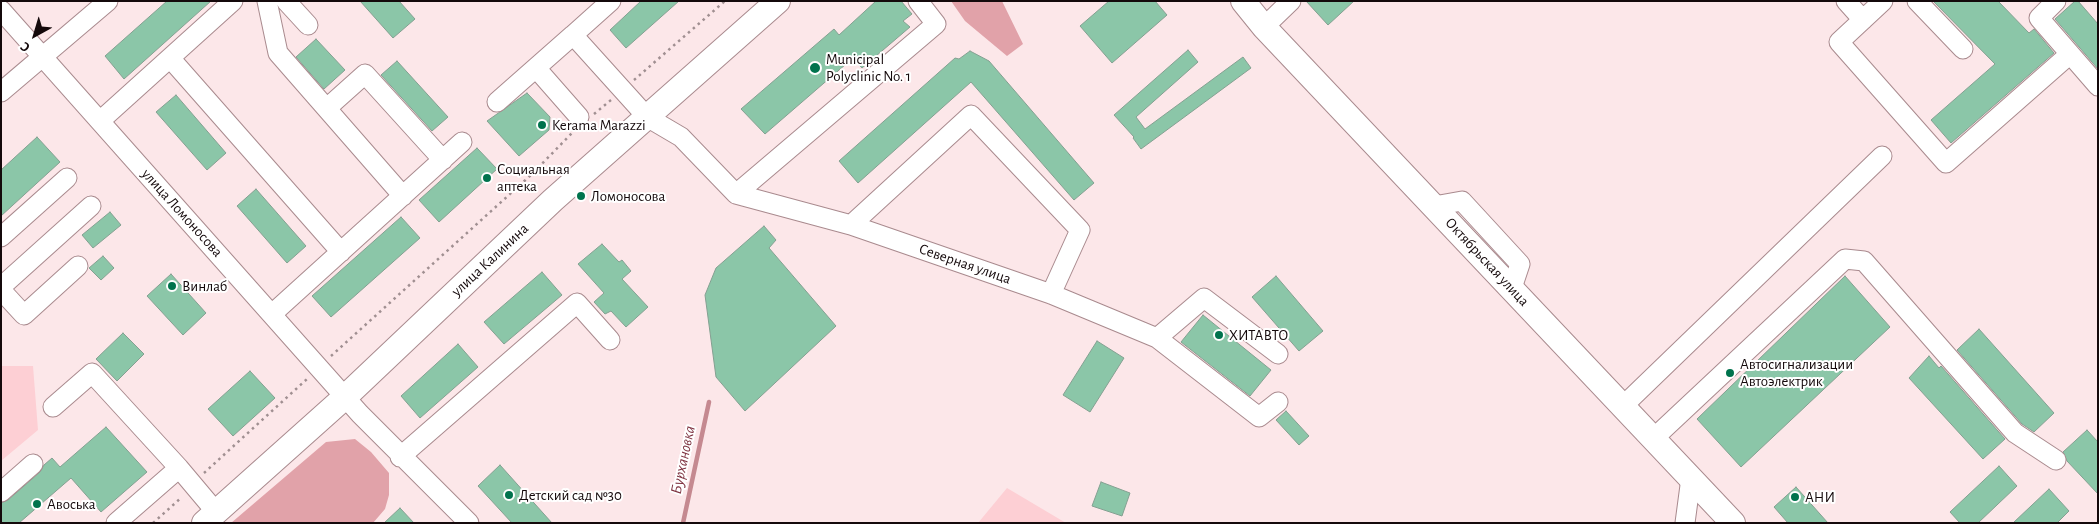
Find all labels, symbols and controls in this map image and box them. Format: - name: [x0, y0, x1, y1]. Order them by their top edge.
- north arrow: [10, 10, 60, 60]
- text: С: [18, 39, 33, 55]
- place label: Municipal Polyclinic No. 1: [826, 50, 911, 85]
- marker: Municipal Polyclinic No. 1: [808, 61, 822, 75]
- place label: Kerama Marazzi: [552, 116, 646, 134]
- marker: Kerama Marazzi: [536, 119, 548, 131]
- place label: Социальная аптека: [497, 160, 570, 195]
- street label: улица Ломоносова: [138, 165, 226, 261]
- marker: Социальная аптека: [481, 172, 493, 184]
- place label: Ломоносова: [591, 187, 665, 205]
- marker: Ломоносова: [575, 190, 587, 202]
- street label: Октябрьская улица: [1441, 214, 1533, 310]
- street label: улица Калинина: [448, 220, 532, 300]
- street label: Северная улица: [917, 240, 1013, 288]
- place label: Винлаб: [182, 277, 227, 295]
- marker: Винлаб: [166, 280, 178, 292]
- place label: ХИТАВТО: [1229, 326, 1288, 344]
- marker: ХИТАВТО: [1213, 329, 1225, 341]
- place label: Автосигнализации Автоэлектрик: [1740, 355, 1853, 390]
- marker: Автосигнализации Автоэлектрик: [1724, 367, 1736, 379]
- water label: Бурхановка: [666, 424, 700, 496]
- place label: Детский сад №30: [519, 486, 622, 504]
- place label: АНИ: [1805, 488, 1835, 506]
- marker: Детский сад №30: [503, 489, 515, 501]
- marker: АНИ: [1789, 491, 1801, 503]
- place label: Авоська: [47, 495, 95, 513]
- marker: Авоська: [31, 498, 43, 510]

